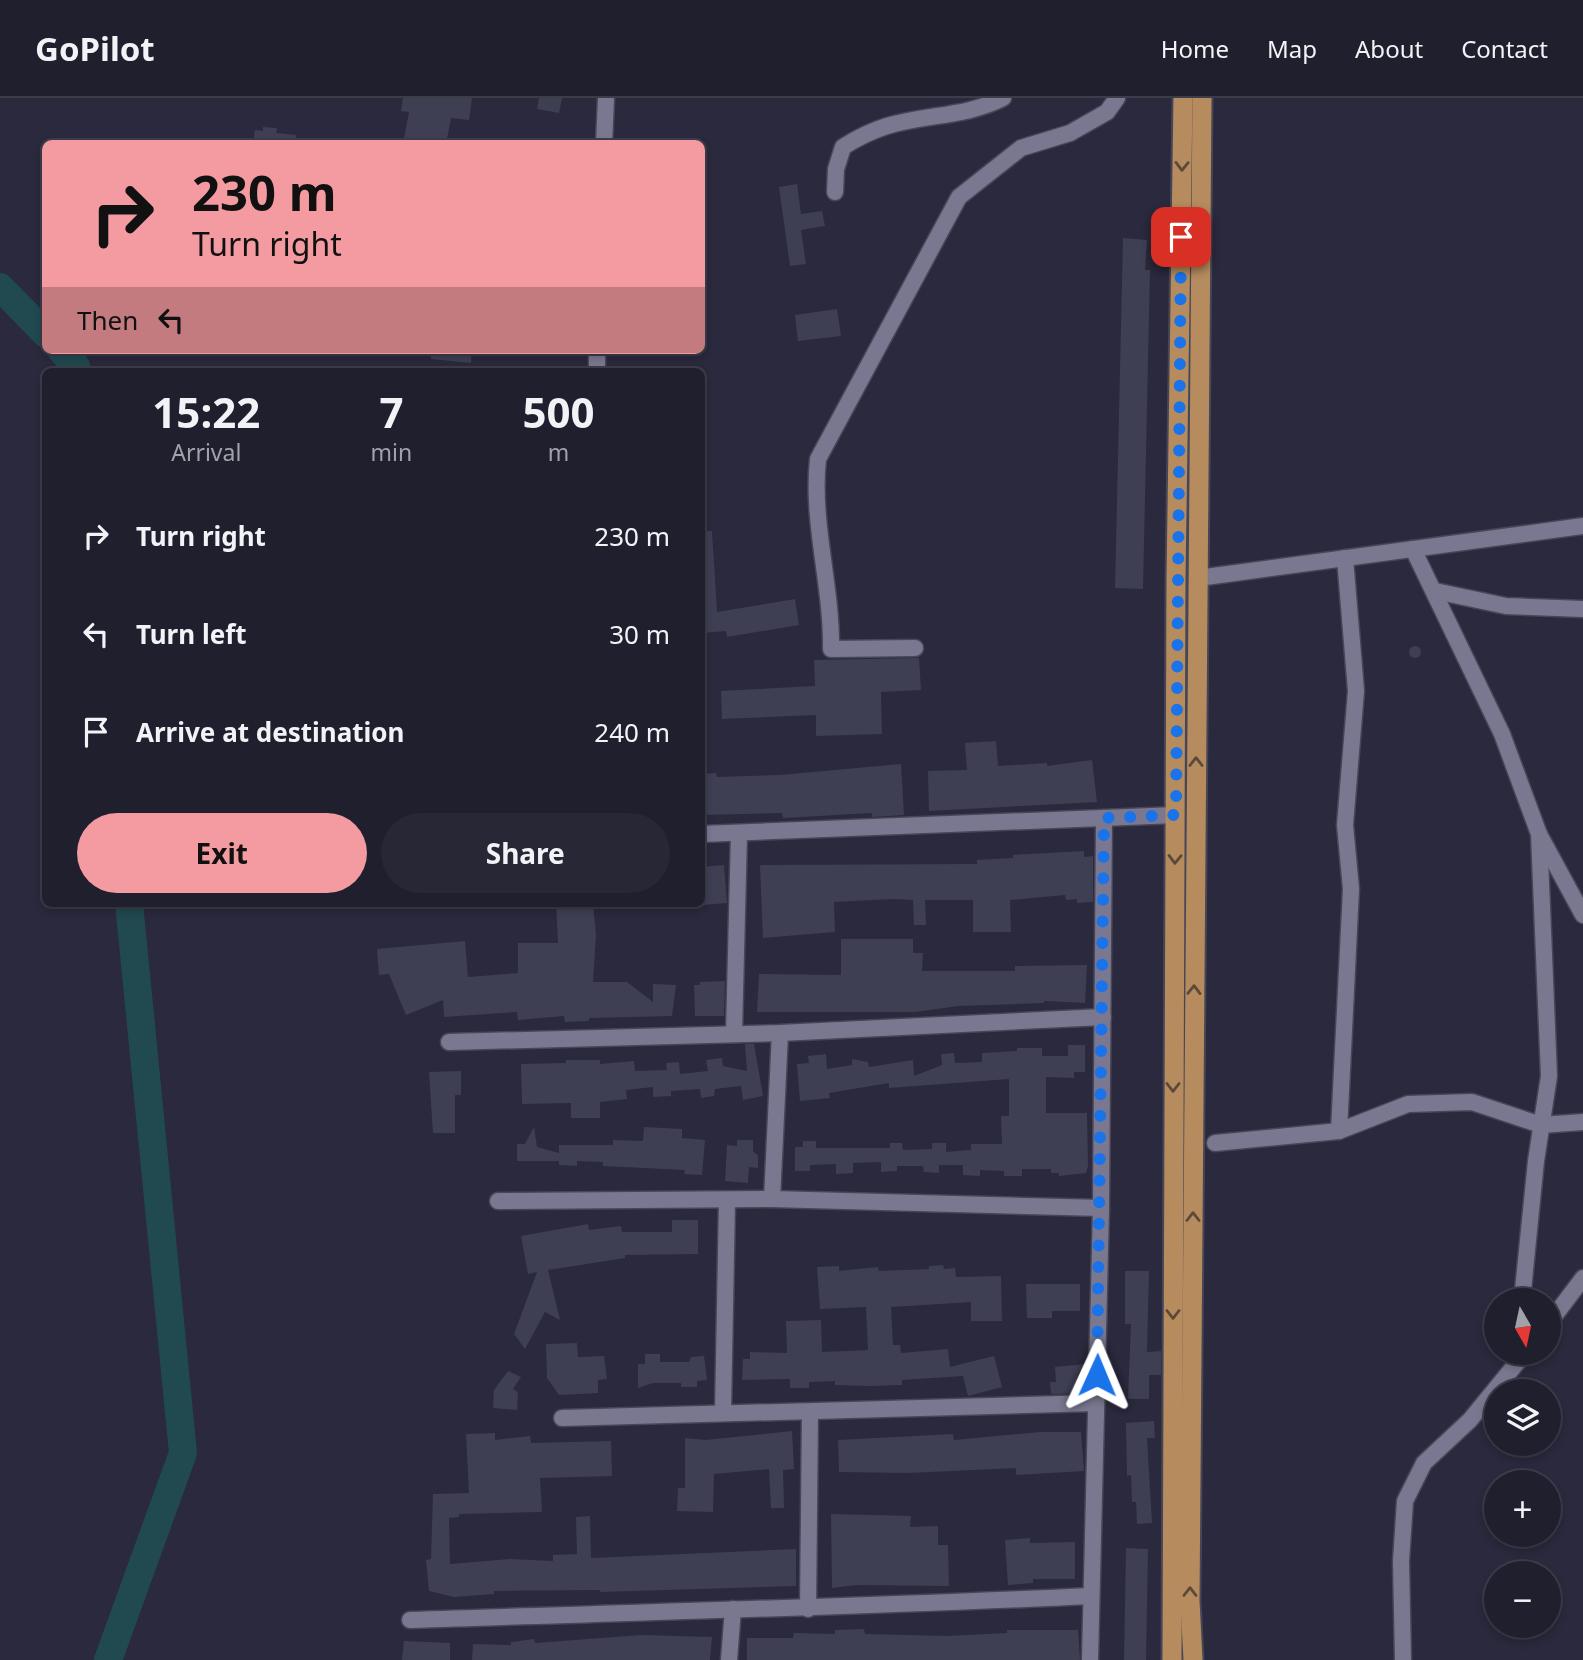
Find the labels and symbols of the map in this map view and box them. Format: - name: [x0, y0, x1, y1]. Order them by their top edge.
- one-way arrow: [1174, 161, 1190, 172]
- pin: [1151, 207, 1211, 267]
- one-way arrow: [1188, 757, 1204, 767]
- one-way arrow: [1167, 854, 1183, 865]
- one-way arrow: [1186, 984, 1202, 995]
- one-way arrow: [1165, 1082, 1181, 1092]
- one-way arrow: [1185, 1212, 1200, 1223]
- north arrow: [1484, 1288, 1561, 1365]
- one-way arrow: [1165, 1309, 1181, 1320]
- position arrow: [1060, 1338, 1134, 1412]
- one-way arrow: [1182, 1586, 1198, 1597]

